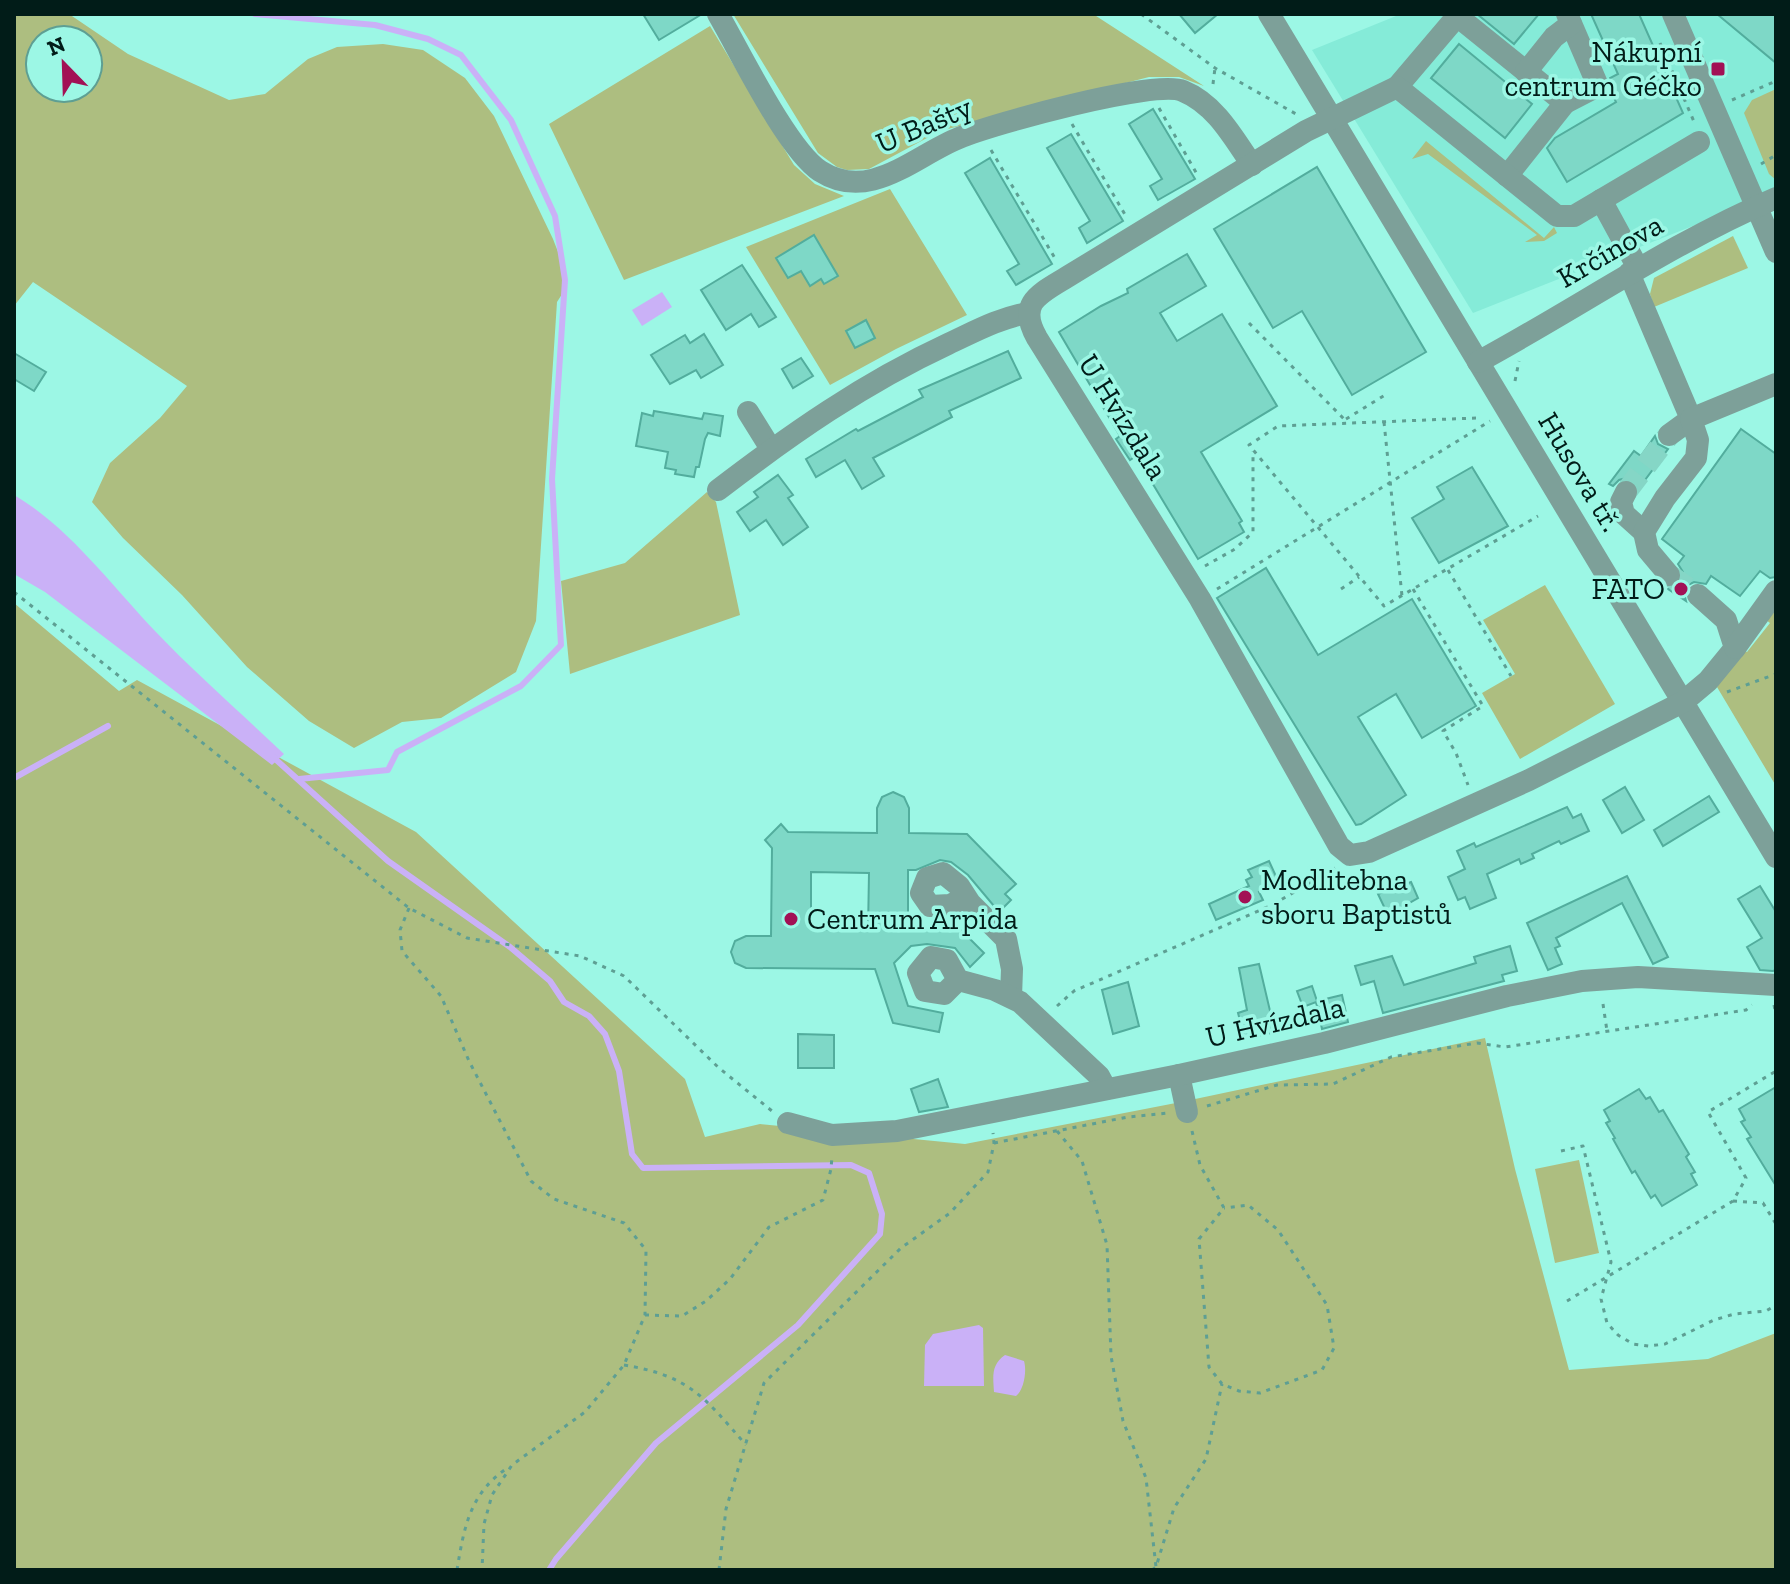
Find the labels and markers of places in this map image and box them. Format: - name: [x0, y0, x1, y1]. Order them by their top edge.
- place label: Nákupní centrum Géčko: [1504, 34, 1702, 104]
- marker: Nákupní centrum Géčko: [1709, 60, 1727, 78]
- place label: FATO: [1592, 571, 1665, 607]
- marker: FATO: [1672, 580, 1690, 598]
- place label: Modlitebna sboru Baptistů: [1261, 862, 1452, 932]
- marker: Modlitebna sboru Baptistů: [1236, 888, 1254, 906]
- place label: Centrum Arpida: [807, 901, 1018, 937]
- marker: Centrum Arpida: [782, 910, 800, 928]

